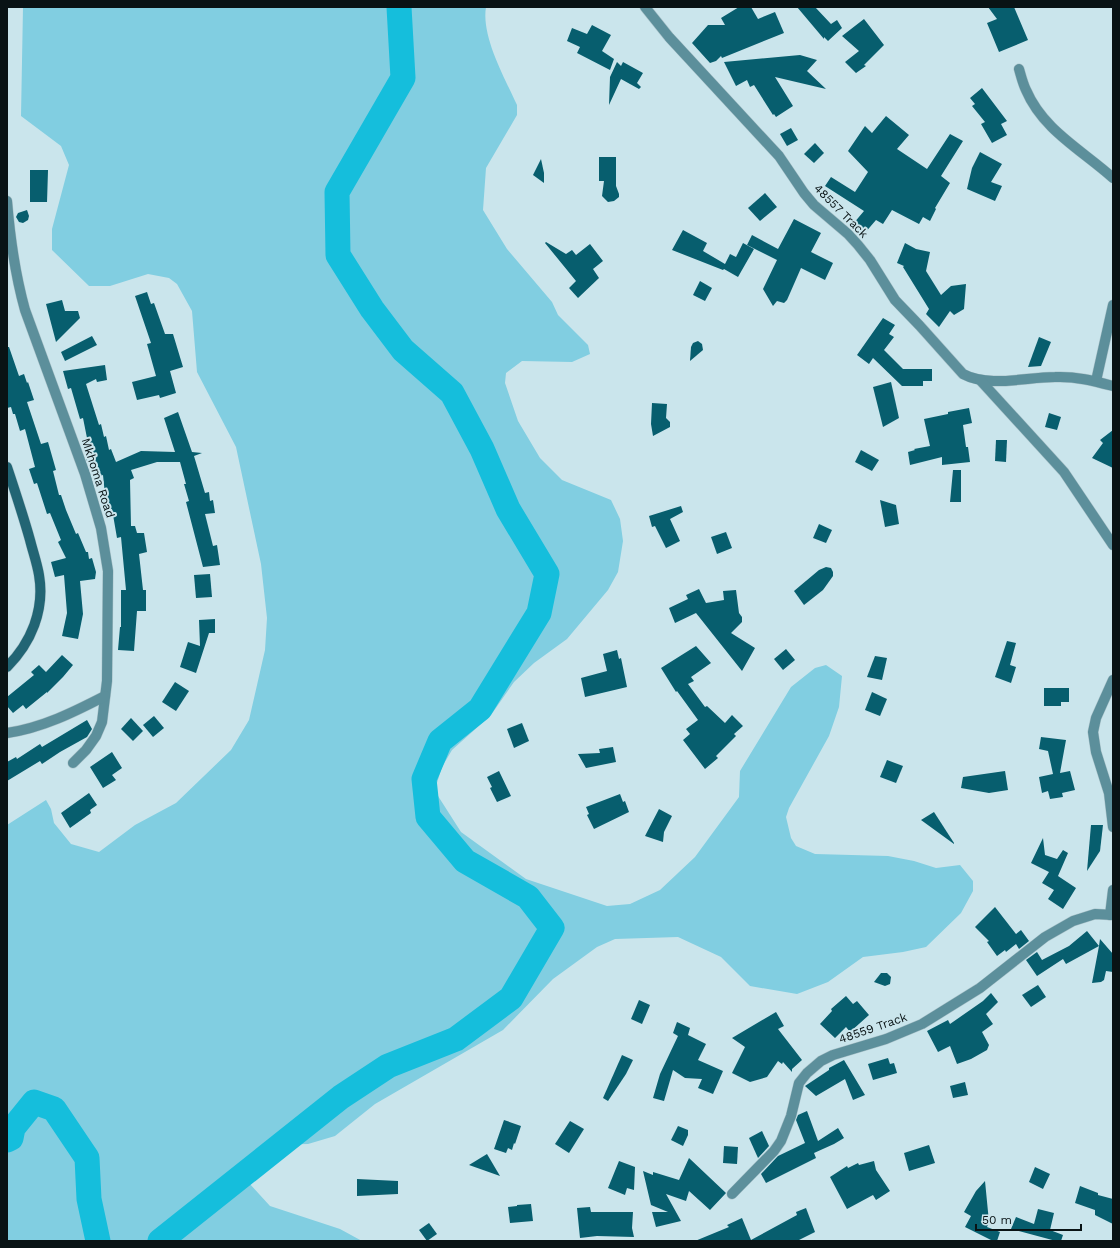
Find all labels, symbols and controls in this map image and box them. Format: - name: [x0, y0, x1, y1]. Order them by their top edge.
- street label: 48557 Track: [811, 181, 871, 241]
- street label: Mkhoma Road: [79, 436, 117, 520]
- street label: 48559 Track: [837, 1010, 909, 1046]
- scale bar: [976, 1206, 1081, 1232]
- text: 50 m: [982, 1213, 1012, 1227]

